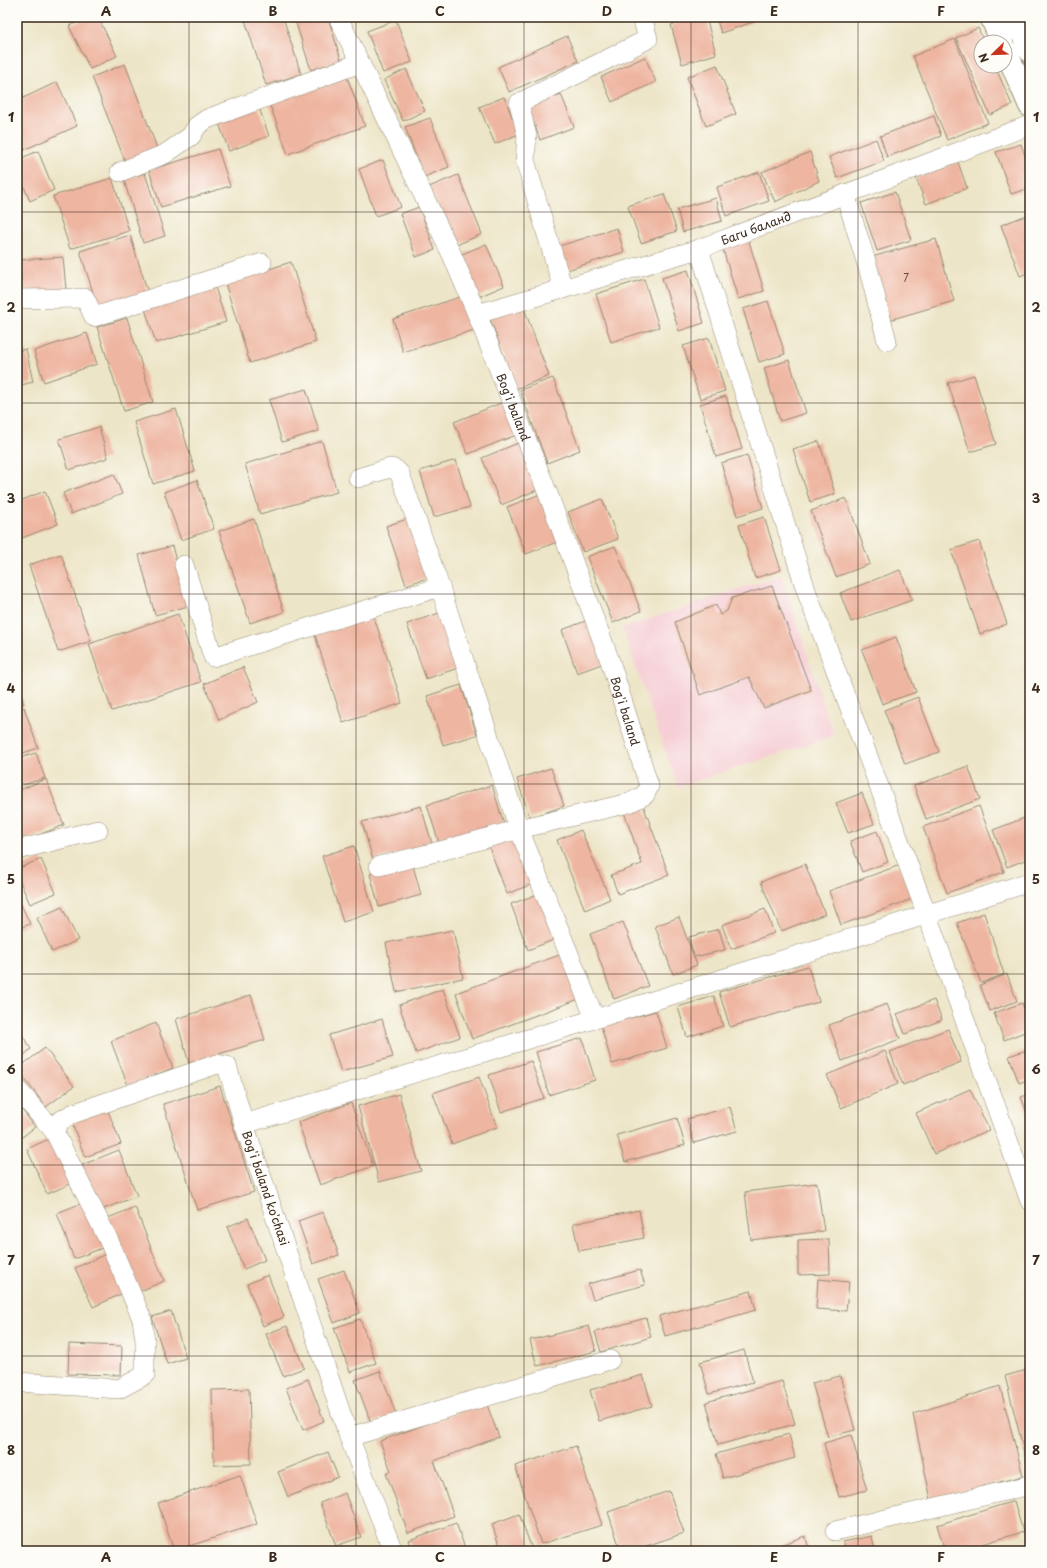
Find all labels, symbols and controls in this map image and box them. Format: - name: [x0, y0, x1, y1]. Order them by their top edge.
- text: A: [101, 1, 111, 20]
- text: B: [269, 1, 278, 20]
- text: C: [435, 1, 445, 20]
- text: D: [602, 1, 612, 20]
- text: E: [770, 1, 778, 20]
- text: F: [937, 1, 945, 20]
- north arrow: [973, 34, 1013, 74]
- text: N: [974, 51, 993, 65]
- text: 1: [8, 107, 14, 126]
- text: 1: [1033, 107, 1039, 126]
- street label: Баги баланд: [718, 206, 794, 249]
- house number: 7: [903, 270, 909, 285]
- text: 2: [6, 297, 16, 316]
- text: 2: [1031, 297, 1041, 316]
- street label: Bog'i baland: [492, 371, 535, 444]
- text: 3: [7, 488, 16, 507]
- text: 3: [1032, 488, 1041, 507]
- street label: Bog'i baland: [606, 674, 645, 748]
- text: 4: [7, 678, 16, 697]
- text: 4: [1032, 678, 1041, 697]
- text: 5: [7, 869, 15, 888]
- text: 5: [1032, 869, 1040, 888]
- text: 6: [6, 1059, 16, 1078]
- text: 6: [1031, 1059, 1041, 1078]
- street label: Bog'i baland ko'chasi: [238, 1128, 294, 1248]
- text: 7: [7, 1250, 15, 1269]
- text: 7: [1032, 1250, 1040, 1269]
- text: 8: [7, 1440, 15, 1459]
- text: 8: [1032, 1440, 1040, 1459]
- text: A: [101, 1547, 111, 1566]
- text: B: [269, 1547, 278, 1566]
- text: C: [435, 1547, 445, 1566]
- text: D: [602, 1547, 612, 1566]
- text: E: [770, 1547, 778, 1566]
- text: F: [937, 1547, 945, 1566]

